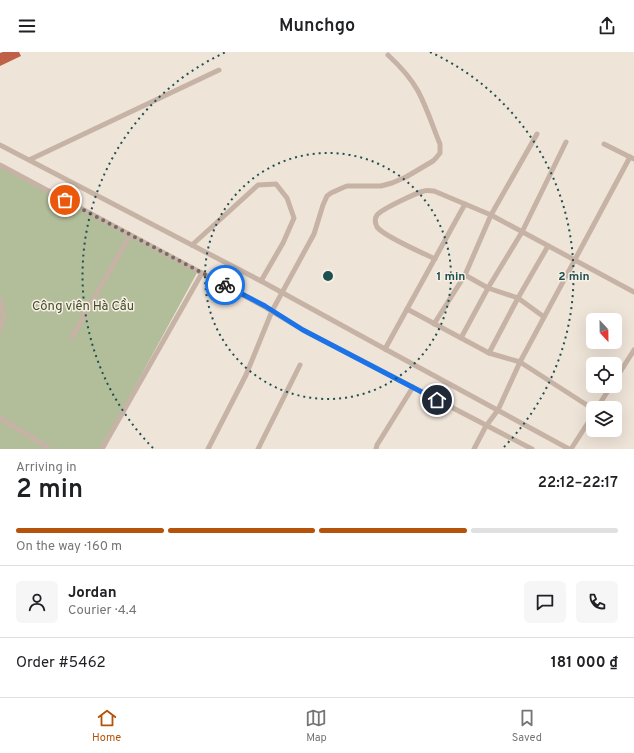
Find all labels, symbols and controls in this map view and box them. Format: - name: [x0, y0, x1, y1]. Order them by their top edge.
- icon: menu: [16, 15, 38, 37]
- text: Munchgo: [279, 15, 355, 38]
- icon: share: [596, 15, 618, 37]
- pin: [48, 183, 82, 217]
- icon: bag: [54, 189, 76, 211]
- courier: [205, 265, 245, 305]
- centre of rings: [321, 269, 335, 283]
- text: 1 min: [437, 269, 465, 285]
- text: 2 min: [558, 269, 590, 285]
- icon: bike: [214, 274, 236, 296]
- park label: Công viên Hà Cầu: [32, 298, 134, 315]
- north arrow: [586, 313, 622, 349]
- map controls: [586, 313, 622, 437]
- button: locate: [586, 357, 622, 393]
- pin: [420, 383, 454, 417]
- icon: home: [426, 389, 448, 411]
- button: layers: [586, 401, 622, 437]
- text: Arriving in: [16, 460, 77, 476]
- text: 2 min: [16, 474, 83, 507]
- text: 22:12–22:17: [538, 474, 618, 493]
- text: On the way · 160 m: [16, 539, 122, 555]
- button: person: [16, 581, 58, 623]
- button: chat: [524, 581, 566, 623]
- button: phone: [576, 581, 618, 623]
- text: Jordan: [68, 584, 117, 603]
- text: Courier · 4.4: [68, 603, 137, 619]
- text: Order #5462: [16, 654, 106, 673]
- text: 181 000 ₫: [551, 654, 618, 673]
- tab: Home: [92, 707, 121, 745]
- tab: Map: [305, 707, 327, 745]
- tab: Saved: [512, 707, 542, 745]

